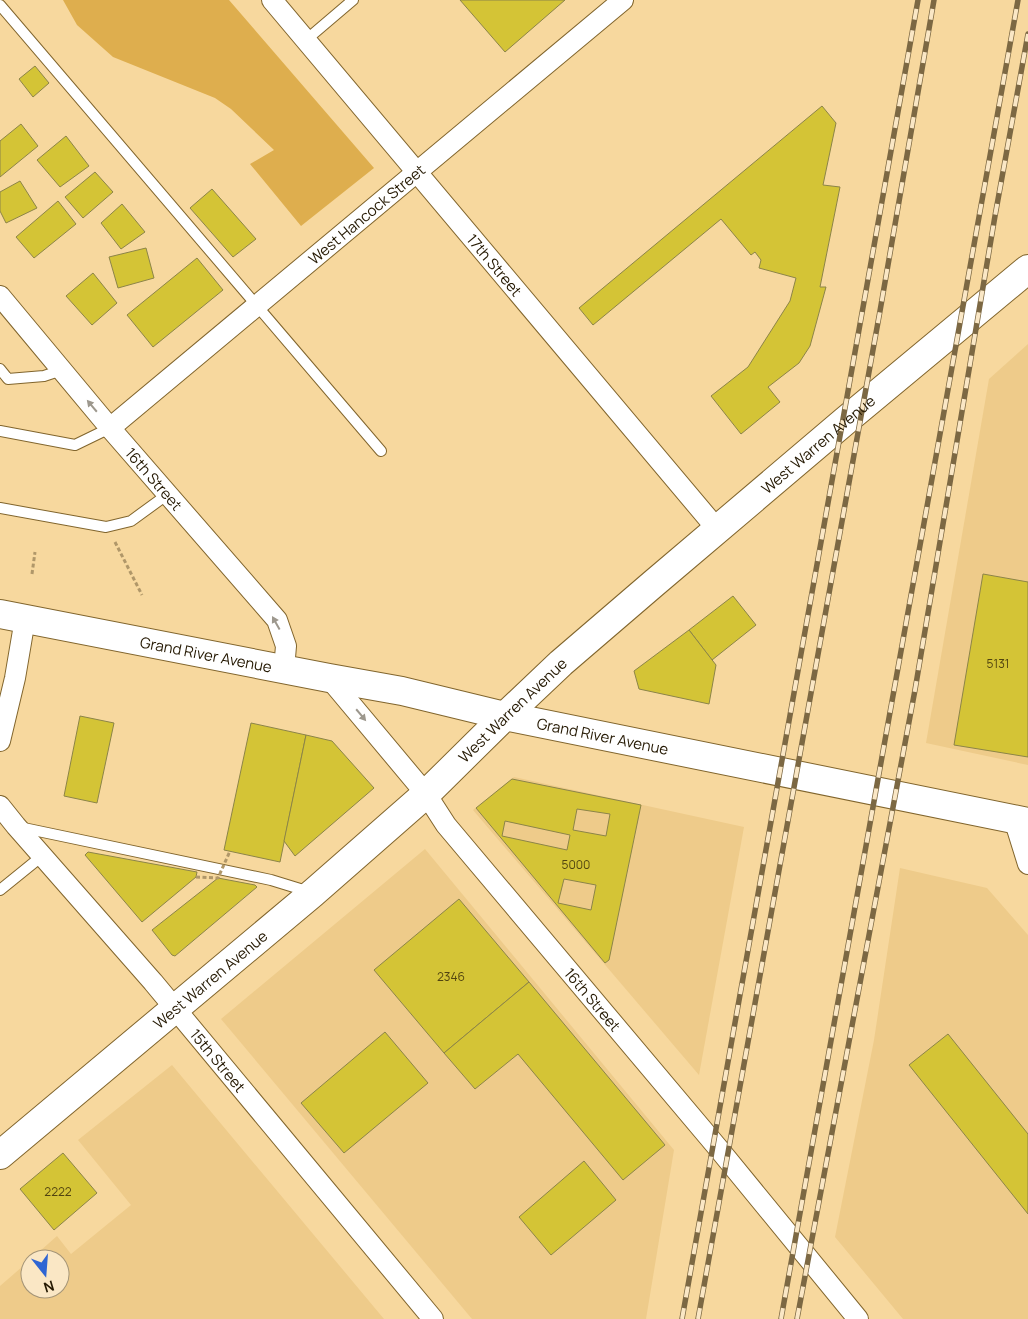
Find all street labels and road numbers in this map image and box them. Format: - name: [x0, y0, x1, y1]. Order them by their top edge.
- street label: West Hancock Street: [304, 159, 429, 269]
- street label: 17th Street: [462, 229, 527, 300]
- street label: West Warren Avenue: [756, 390, 879, 498]
- street label: 16th Street: [121, 443, 187, 515]
- street label: Grand River Avenue: [139, 631, 274, 677]
- street label: West Warren Avenue: [454, 652, 571, 767]
- street label: Grand River Avenue: [535, 712, 671, 759]
- street label: West Warren Avenue: [149, 925, 272, 1033]
- street label: 16th Street: [560, 963, 626, 1036]
- street label: 15th Street: [185, 1024, 251, 1096]

